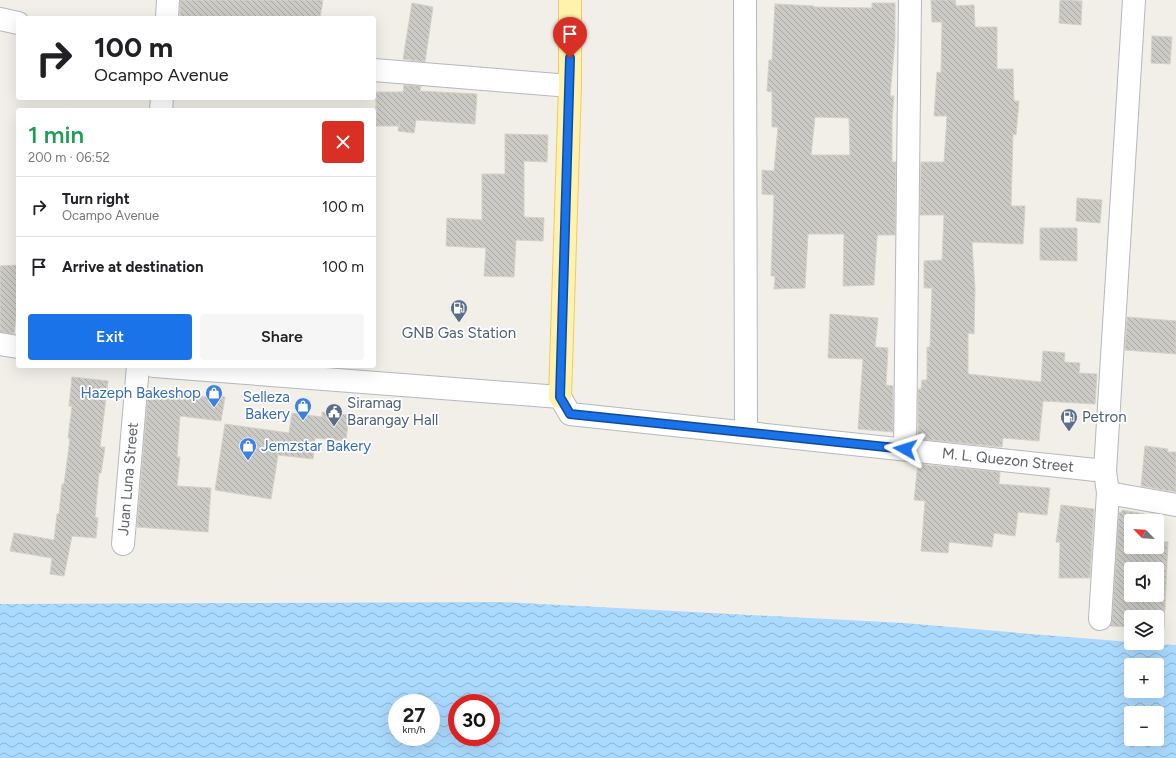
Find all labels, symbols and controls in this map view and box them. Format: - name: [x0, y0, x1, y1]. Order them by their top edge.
- pin: [553, 17, 587, 58]
- icon: arrive: [559, 23, 581, 45]
- text: 100 m: [94, 30, 173, 64]
- icon: right: [28, 32, 80, 84]
- text: Ocampo Avenue: [94, 64, 229, 86]
- text: 1 min: [28, 120, 84, 149]
- button: close: [322, 121, 364, 163]
- text: 200 m · 06:52: [28, 150, 110, 165]
- text: Turn right: [62, 190, 130, 208]
- icon: right: [28, 196, 50, 218]
- text: 100 m: [322, 198, 364, 216]
- text: Ocampo Avenue: [62, 208, 159, 223]
- icon: arrive: [28, 256, 50, 278]
- text: Arrive at destination: [62, 258, 203, 276]
- text: 100 m: [322, 258, 364, 276]
- fuel station icon: GNB Gas Station: [449, 298, 469, 323]
- button: Exit: [28, 314, 192, 360]
- button: Share: [200, 314, 364, 360]
- place label: GNB Gas Station: [402, 324, 516, 342]
- shop icon: Hazeph Bakeshop: [204, 383, 224, 408]
- place label: Hazeph Bakeshop: [81, 384, 201, 402]
- place label: Selleza Bakery: [243, 388, 290, 423]
- place label: Siramag Barangay Hall: [347, 394, 438, 429]
- shop icon: Selleza Bakery: [293, 396, 313, 421]
- public building icon: Siramag Barangay Hall: [324, 402, 344, 427]
- fuel station icon: Petron: [1059, 407, 1079, 432]
- place label: Petron: [1082, 408, 1127, 426]
- street label: Juan Luna Street: [114, 421, 142, 536]
- position arrow: [884, 428, 926, 470]
- shop icon: Jemzstar Bakery: [238, 436, 258, 461]
- place label: Jemzstar Bakery: [261, 437, 371, 455]
- street label: M. L. Quezon Street: [941, 444, 1075, 476]
- north arrow: [1124, 514, 1164, 554]
- map controls: [1124, 514, 1164, 746]
- button: sound: [1124, 562, 1164, 602]
- button: layers: [1124, 610, 1164, 650]
- button: +: [1124, 658, 1164, 698]
- speed limit sign: 30: [448, 694, 500, 746]
- text: 27: [403, 703, 425, 727]
- button: −: [1124, 706, 1164, 746]
- text: km/h: [403, 723, 425, 736]

